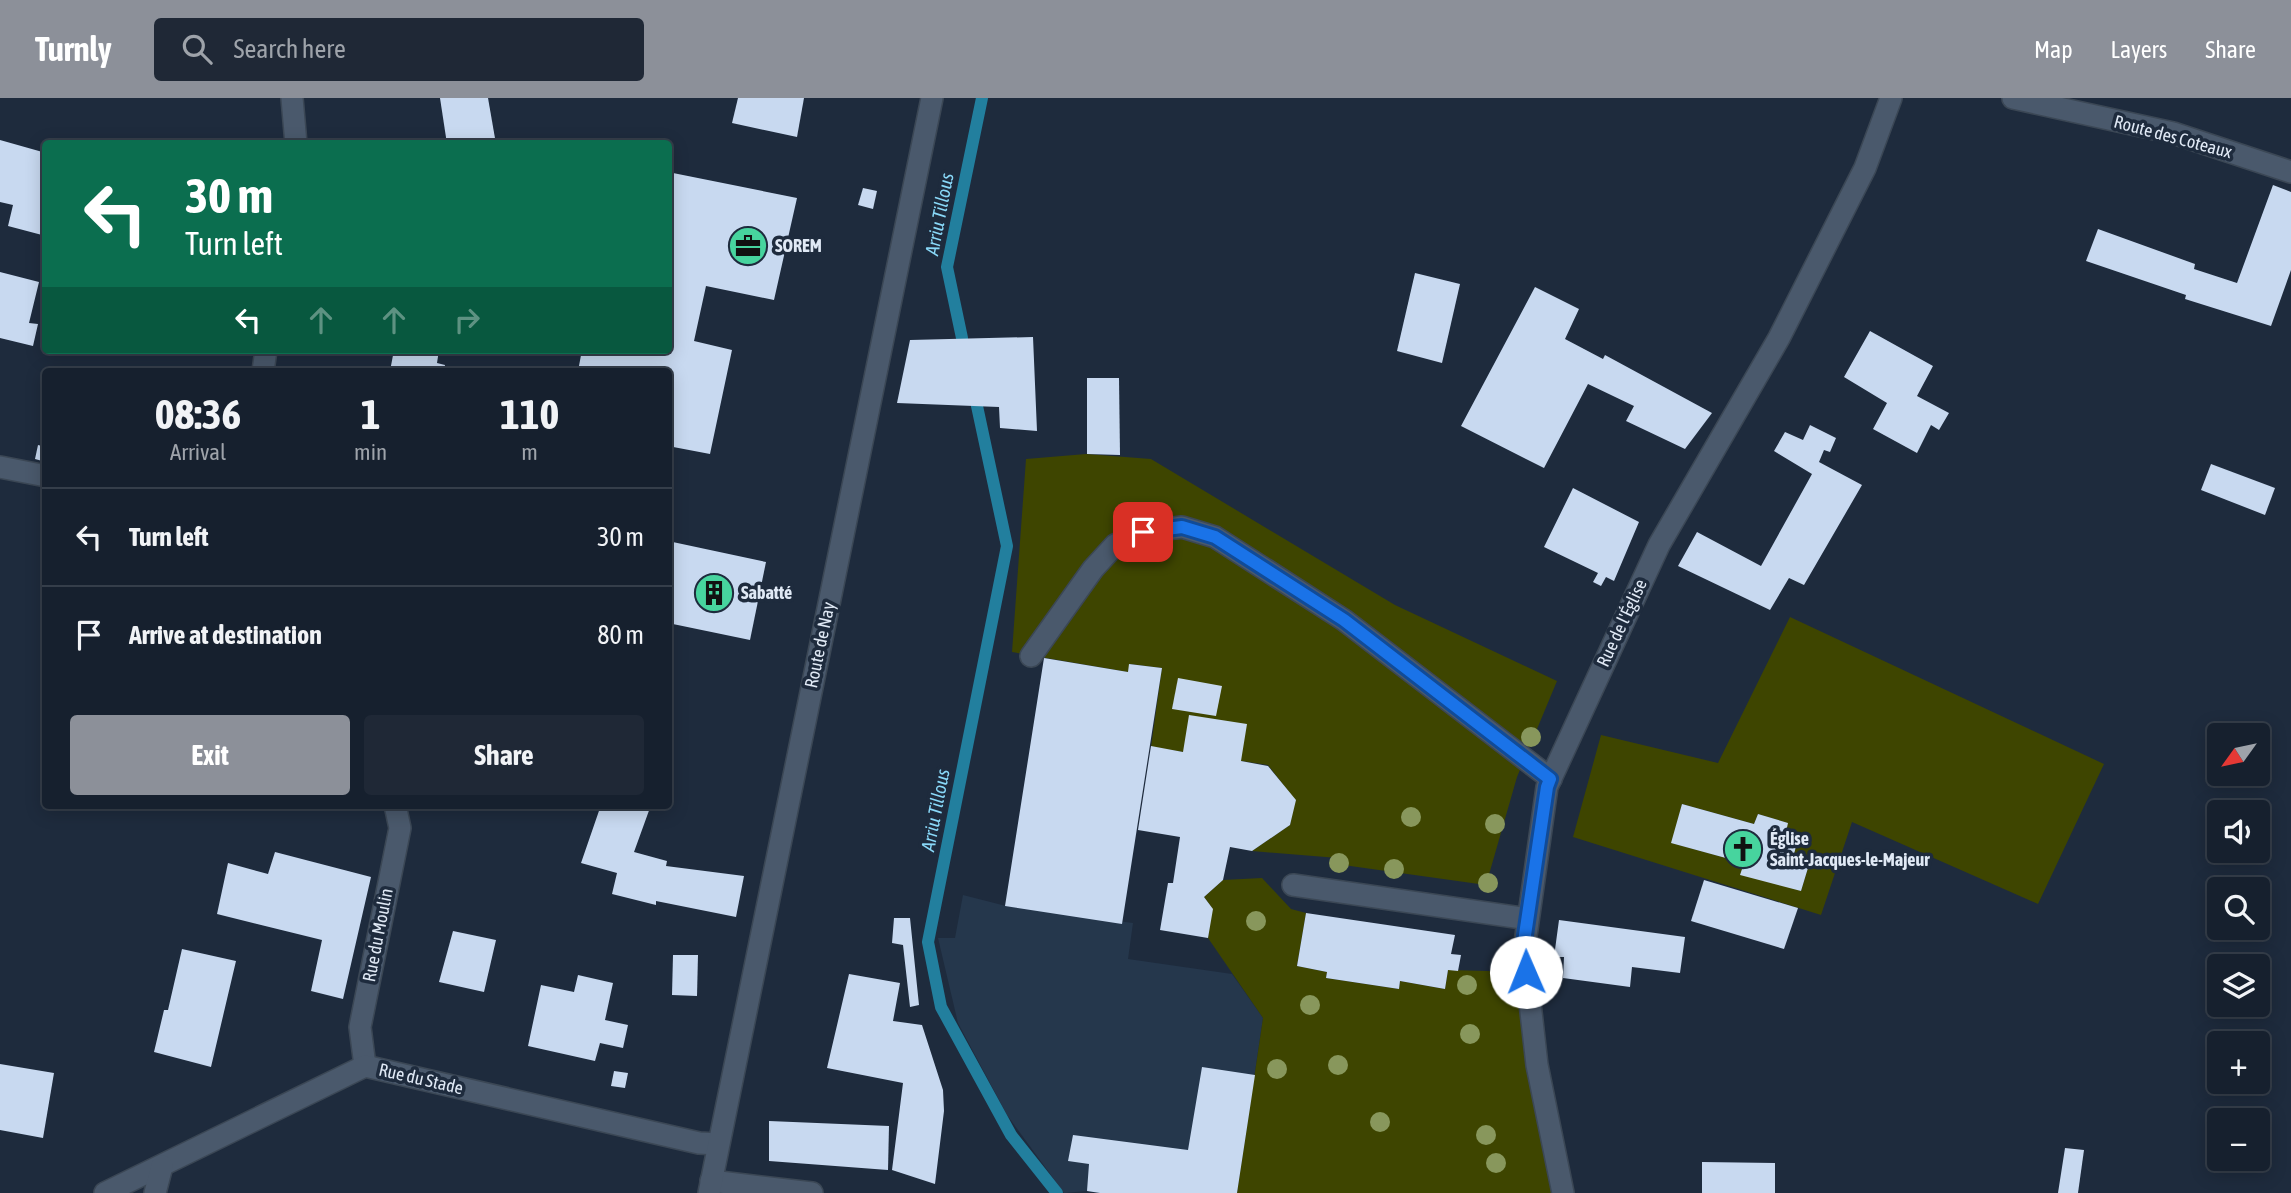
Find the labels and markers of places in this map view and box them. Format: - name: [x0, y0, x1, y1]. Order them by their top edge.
- office icon: SOREM: [727, 225, 769, 267]
- place label: SOREM: [775, 235, 822, 256]
- pin: [1113, 502, 1173, 562]
- building icon: Sabatté: [693, 572, 735, 614]
- place label: Sabatté: [741, 582, 792, 603]
- church icon: Église Saint-Jacques-le-Majeur: [1722, 828, 1764, 870]
- place label: Église Saint-Jacques-le-Majeur: [1770, 828, 1930, 870]

